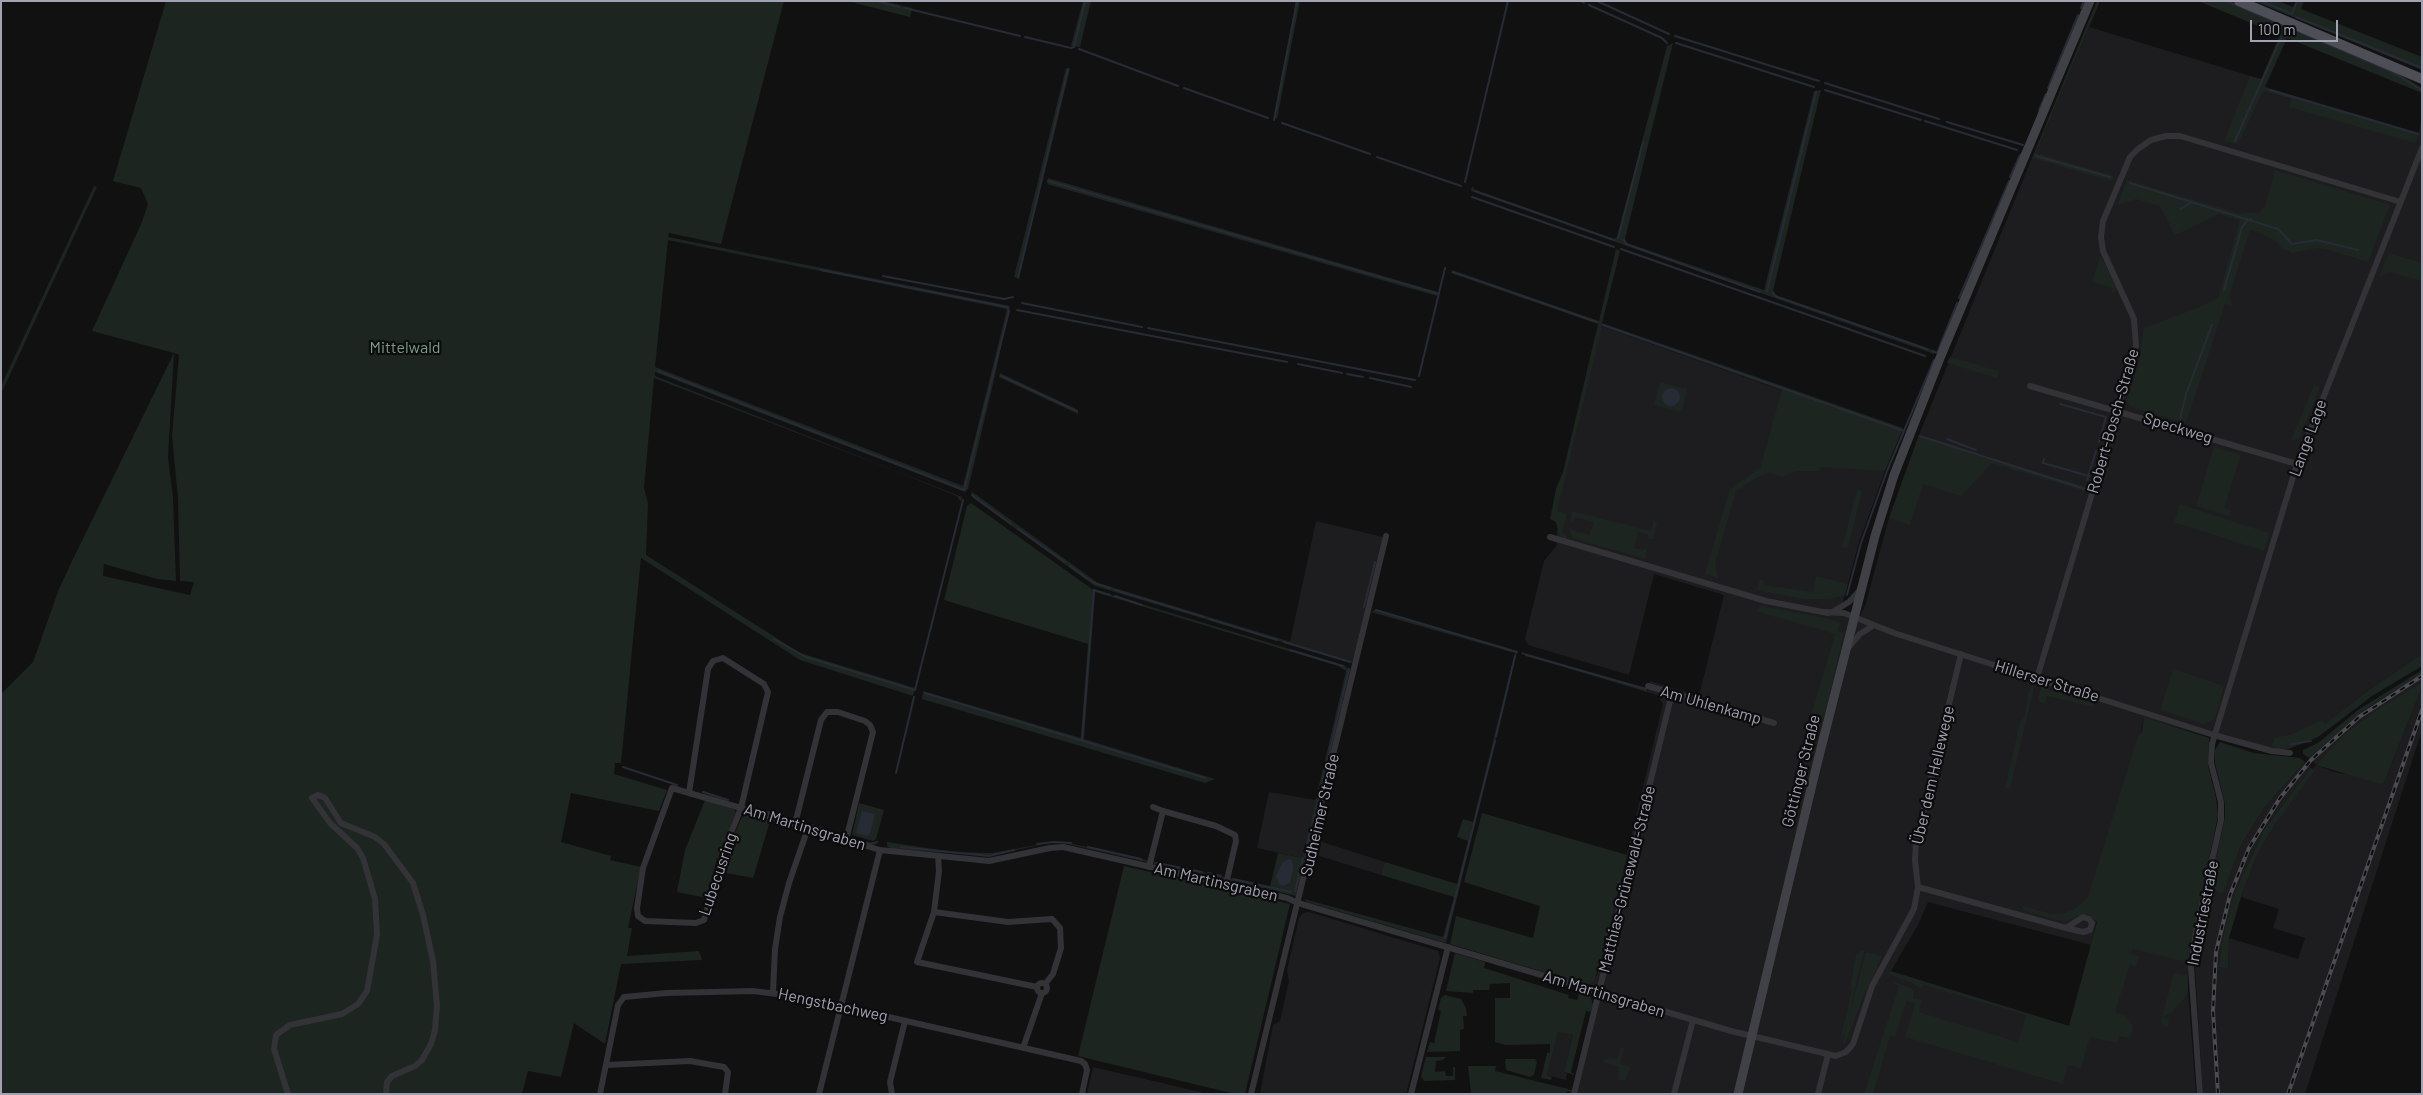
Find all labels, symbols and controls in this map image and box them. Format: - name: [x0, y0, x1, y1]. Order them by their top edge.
- scale bar: [2253, 10, 2340, 42]
- text: 100 m: [2258, 20, 2296, 38]
- park label: Mittelwald: [369, 338, 441, 358]
- street label: Robert-Bosch-Straße: [2083, 346, 2143, 496]
- street label: Lange Lage: [2285, 397, 2331, 479]
- street label: Speckweg: [2141, 408, 2215, 448]
- street label: Hillerser Straße: [1993, 656, 2101, 706]
- street label: Am Uhlenkamp: [1658, 681, 1764, 729]
- street label: Über dem Hellewege: [1908, 704, 1958, 846]
- street label: Göttinger Straße: [1778, 713, 1824, 829]
- street label: Sudheimer Straße: [1297, 752, 1343, 878]
- street label: Matthias-Grünewald-Straße: [1594, 784, 1660, 974]
- street label: Am Martinsgraben: [742, 799, 868, 855]
- street label: Lubecusring: [695, 830, 741, 918]
- street label: Am Martinsgraben: [1152, 858, 1280, 906]
- street label: Industriestraße: [2183, 859, 2223, 967]
- street label: Am Martinsgraben: [1541, 966, 1667, 1022]
- street label: Hengstbachweg: [776, 984, 890, 1026]

